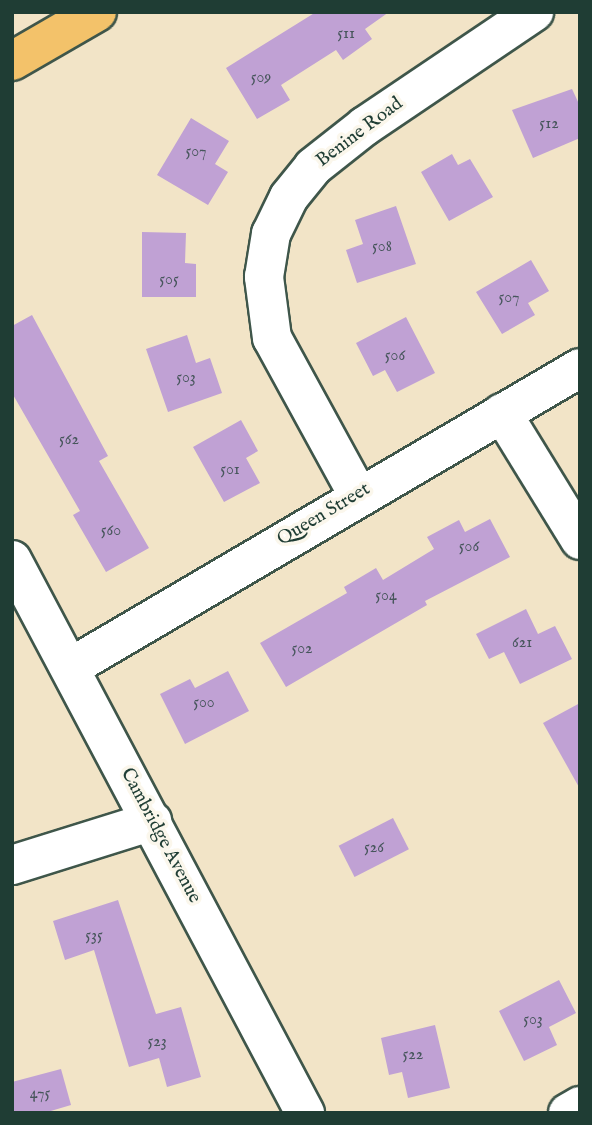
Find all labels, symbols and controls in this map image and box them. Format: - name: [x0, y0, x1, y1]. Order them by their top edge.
- house number: 511: [337, 24, 355, 44]
- house number: 509: [251, 68, 271, 88]
- street label: Benine Road: [312, 93, 408, 173]
- house number: 512: [539, 114, 559, 134]
- house number: 507: [185, 142, 207, 162]
- house number: 508: [372, 237, 392, 257]
- house number: 505: [159, 270, 179, 290]
- house number: 507: [498, 288, 520, 308]
- house number: 506: [385, 346, 405, 366]
- house number: 503: [176, 368, 196, 388]
- house number: 562: [59, 430, 79, 450]
- house number: 501: [220, 460, 240, 480]
- street label: Queen Street: [273, 478, 375, 552]
- house number: 560: [101, 521, 121, 541]
- house number: 506: [459, 537, 479, 557]
- house number: 504: [375, 586, 397, 606]
- house number: 621: [512, 633, 532, 653]
- house number: 502: [291, 639, 313, 659]
- house number: 500: [193, 693, 215, 713]
- street label: Cambridge Avenue: [115, 764, 205, 908]
- house number: 526: [364, 838, 384, 858]
- house number: 535: [85, 926, 103, 946]
- house number: 503: [523, 1010, 543, 1030]
- house number: 523: [147, 1032, 167, 1052]
- house number: 522: [403, 1045, 423, 1065]
- house number: 475: [30, 1084, 50, 1104]

